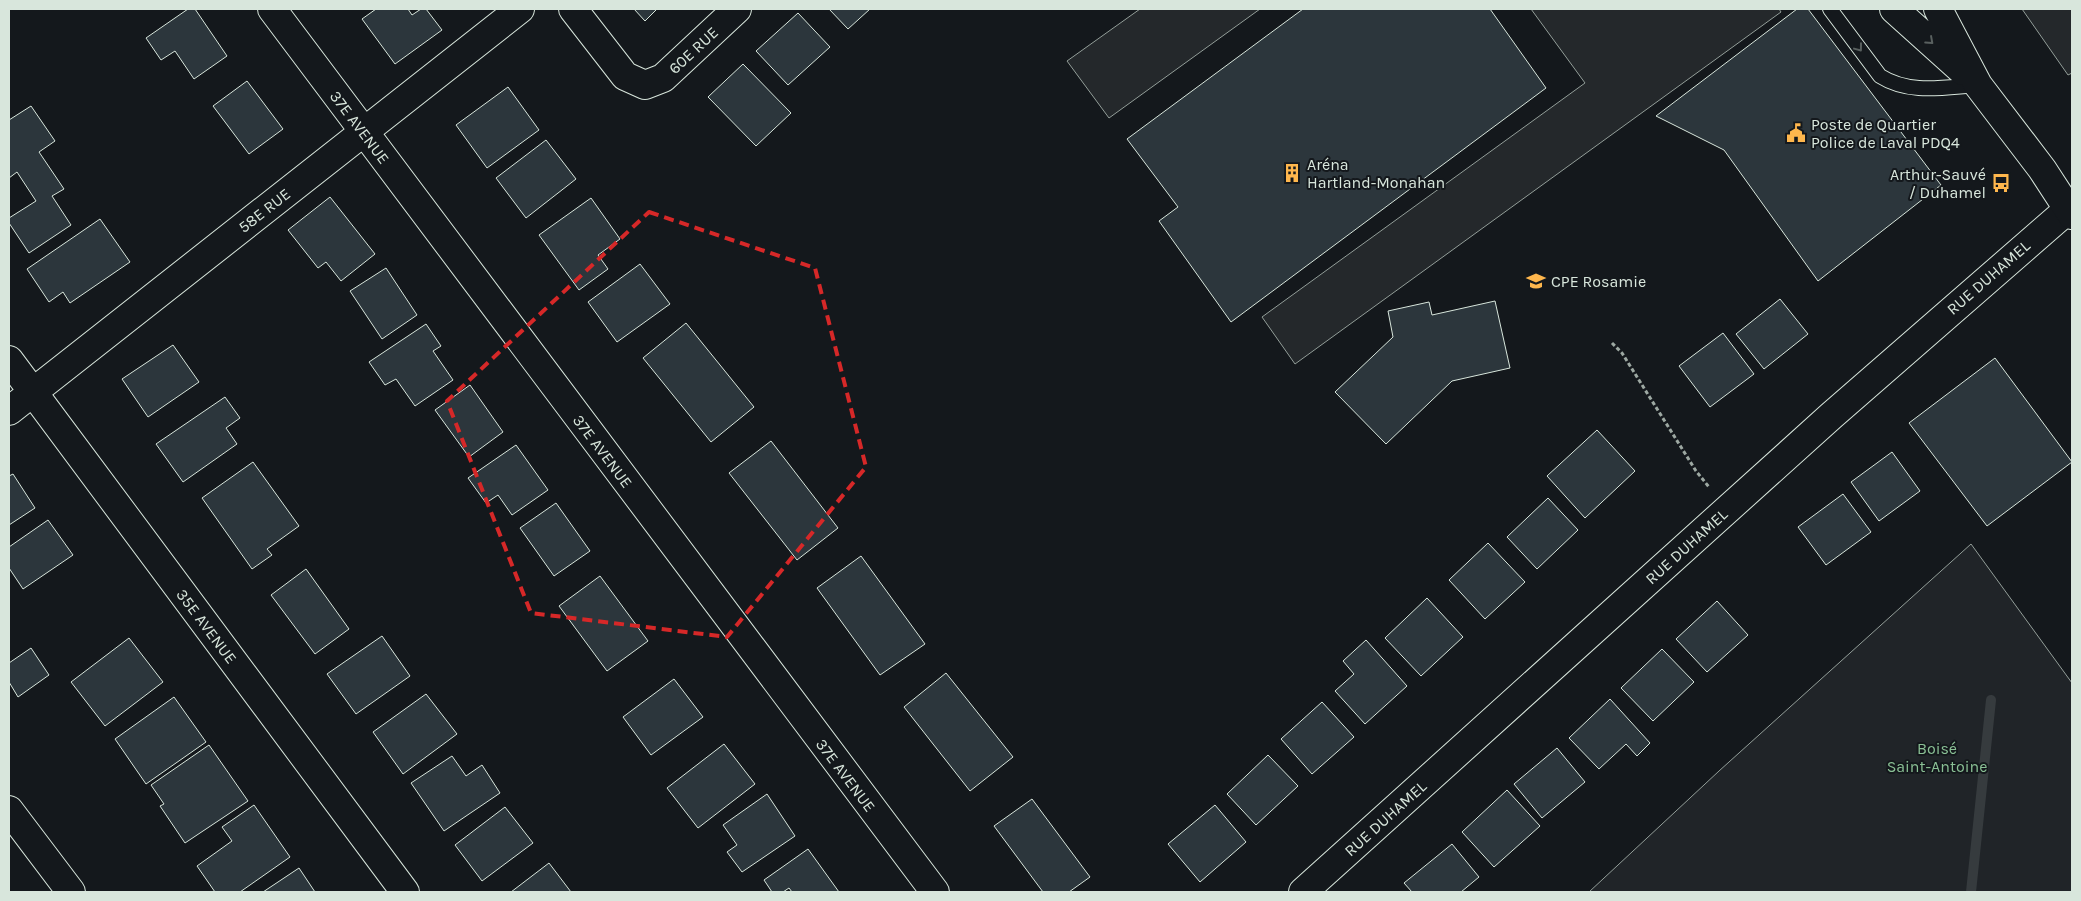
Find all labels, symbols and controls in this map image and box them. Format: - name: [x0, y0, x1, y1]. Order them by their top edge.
- street label: 60E RUE: [665, 23, 722, 78]
- one-way arrow: [1925, 36, 1934, 45]
- one-way arrow: [1853, 42, 1862, 52]
- street label: 37E AVENUE: [326, 87, 393, 168]
- place label: Poste de Quartier Police de Laval PDQ4: [1811, 115, 1960, 152]
- public building icon: Poste de Quartier Police de Laval PDQ4: [1785, 122, 1807, 144]
- place label: Aréna Hartland-Monahan: [1307, 155, 1445, 192]
- building icon: Aréna Hartland-Monahan: [1281, 162, 1303, 184]
- place label: Arthur-Sauvé / Duhamel: [1890, 165, 1986, 202]
- bus stop icon: Arthur-Sauvé / Duhamel: [1990, 172, 2012, 194]
- street label: 58E RUE: [234, 184, 294, 237]
- street label: RUE DUHAMEL: [1943, 236, 2034, 319]
- school or university icon: CPE Rosamie: [1525, 270, 1547, 292]
- place label: CPE Rosamie: [1551, 272, 1646, 291]
- street label: 37E AVENUE: [569, 411, 636, 492]
- street label: RUE DUHAMEL: [1641, 504, 1732, 588]
- street label: 35E AVENUE: [172, 585, 241, 667]
- street label: 37E AVENUE: [812, 735, 879, 816]
- park label: Boisé Saint-Antoine: [1887, 739, 1987, 776]
- street label: RUE DUHAMEL: [1340, 776, 1431, 860]

